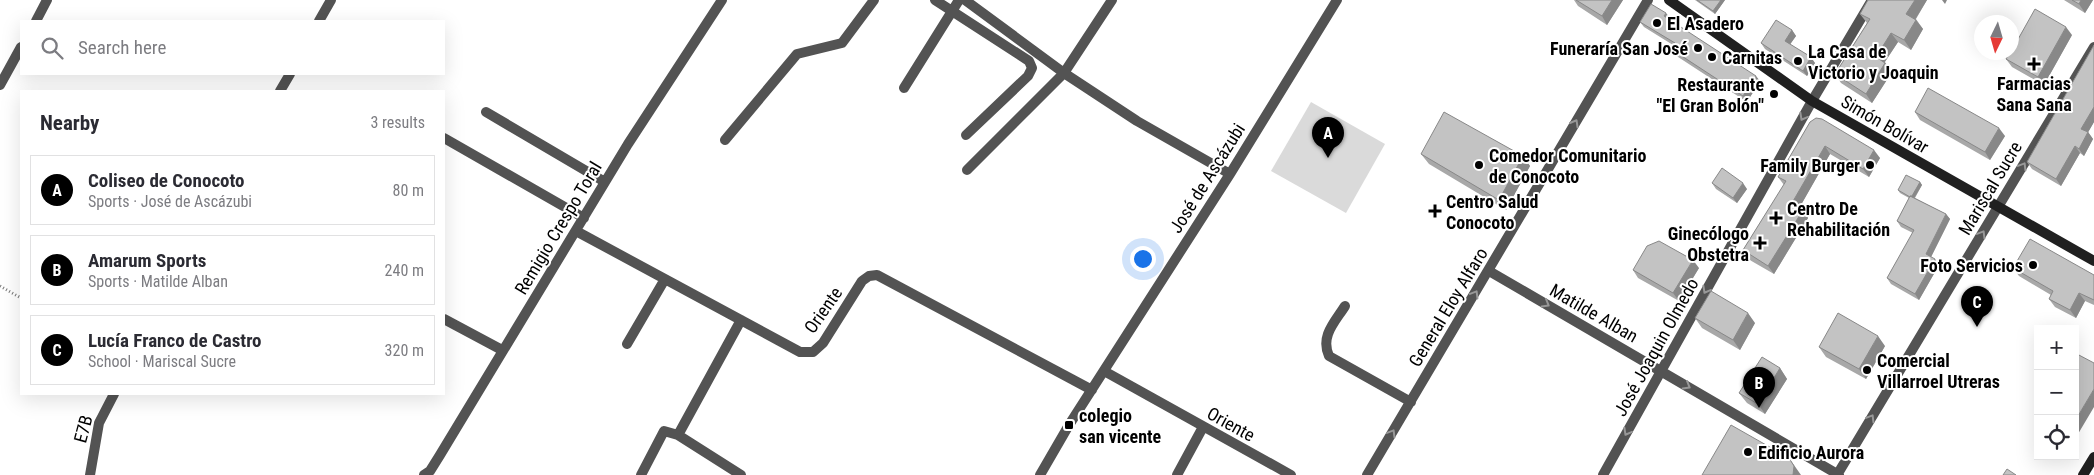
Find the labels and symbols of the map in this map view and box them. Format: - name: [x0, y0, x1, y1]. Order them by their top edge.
- place label: El Asadero: [1667, 13, 1744, 34]
- north arrow: [1974, 15, 2019, 60]
- marker: El Asadero: [1651, 17, 1663, 29]
- place label: Funeraría San José: [1550, 38, 1688, 59]
- place label: La Casa de Victorio y Joaquin: [1808, 41, 1939, 83]
- marker: Funeraría San José: [1692, 42, 1704, 54]
- place label: Carnitas: [1722, 47, 1782, 68]
- marker: Carnitas: [1706, 51, 1718, 63]
- marker: La Casa de Victorio y Joaquin: [1792, 55, 1804, 67]
- marker: Farmacias Sana Sana: [2028, 58, 2040, 70]
- place label: Farmacias Sana Sana: [1996, 73, 2072, 115]
- place label: Restaurante "El Gran Bolón": [1657, 74, 1764, 116]
- marker: Restaurante "El Gran Bolón": [1768, 88, 1780, 100]
- street label: Simón Bolívar: [1837, 90, 1933, 158]
- one-way arrow: [1799, 112, 1809, 121]
- pin: A: [1312, 117, 1344, 158]
- street label: José de Ascázubi: [1165, 119, 1249, 237]
- one-way arrow: [1569, 120, 1579, 129]
- street label: Mariscal Sucre: [1954, 137, 2026, 239]
- place label: Comedor Comunitario de Conocoto: [1489, 145, 1646, 187]
- place label: Family Burger: [1760, 155, 1860, 176]
- street label: Remigio Crespo Toral: [510, 158, 606, 298]
- marker: Comedor Comunitario de Conocoto: [1473, 159, 1485, 171]
- marker: Family Burger: [1864, 159, 1876, 171]
- one-way arrow: [2016, 162, 2026, 171]
- place label: Centro Salud Conocoto: [1446, 191, 1539, 233]
- place label: Centro De Rehabilitación: [1787, 198, 1890, 240]
- marker: Centro Salud Conocoto: [1428, 204, 1442, 218]
- marker: Centro De Rehabilitación: [1769, 211, 1783, 225]
- place label: Ginecólogo Obstetra: [1668, 223, 1749, 265]
- one-way arrow: [1975, 230, 1985, 239]
- marker: Ginecólogo Obstetra: [1753, 236, 1767, 250]
- street label: General Eloy Alfaro: [1404, 244, 1492, 370]
- your location: [1130, 246, 1156, 272]
- place label: Foto Servicios: [1920, 255, 2023, 276]
- marker: Foto Servicios: [2027, 259, 2039, 271]
- street label: José Joaquin Olmedo: [1609, 274, 1703, 420]
- street label: Matilde Alban: [1546, 279, 1642, 347]
- street label: Oriente: [800, 283, 846, 337]
- one-way arrow: [1703, 284, 1713, 293]
- pin: C: [1961, 286, 1993, 327]
- one-way arrow: [1469, 290, 1479, 299]
- one-way arrow: [1541, 298, 1550, 308]
- place label: Comercial Villarroel Utreras: [1877, 350, 2000, 392]
- marker: Comercial Villarroel Utreras: [1861, 364, 1873, 376]
- pin: B: [1743, 367, 1775, 408]
- one-way arrow: [1681, 379, 1690, 389]
- street label: Oriente: [1203, 402, 1259, 446]
- place label: colegio san vicente: [1079, 405, 1162, 447]
- street label: E7B: [69, 413, 97, 445]
- one-way arrow: [1865, 415, 1875, 424]
- marker: colegio san vicente: [1063, 419, 1075, 431]
- one-way arrow: [1623, 426, 1633, 435]
- one-way arrow: [1385, 430, 1395, 439]
- place label: Edificio Aurora: [1758, 442, 1864, 463]
- marker: Edificio Aurora: [1742, 446, 1754, 458]

